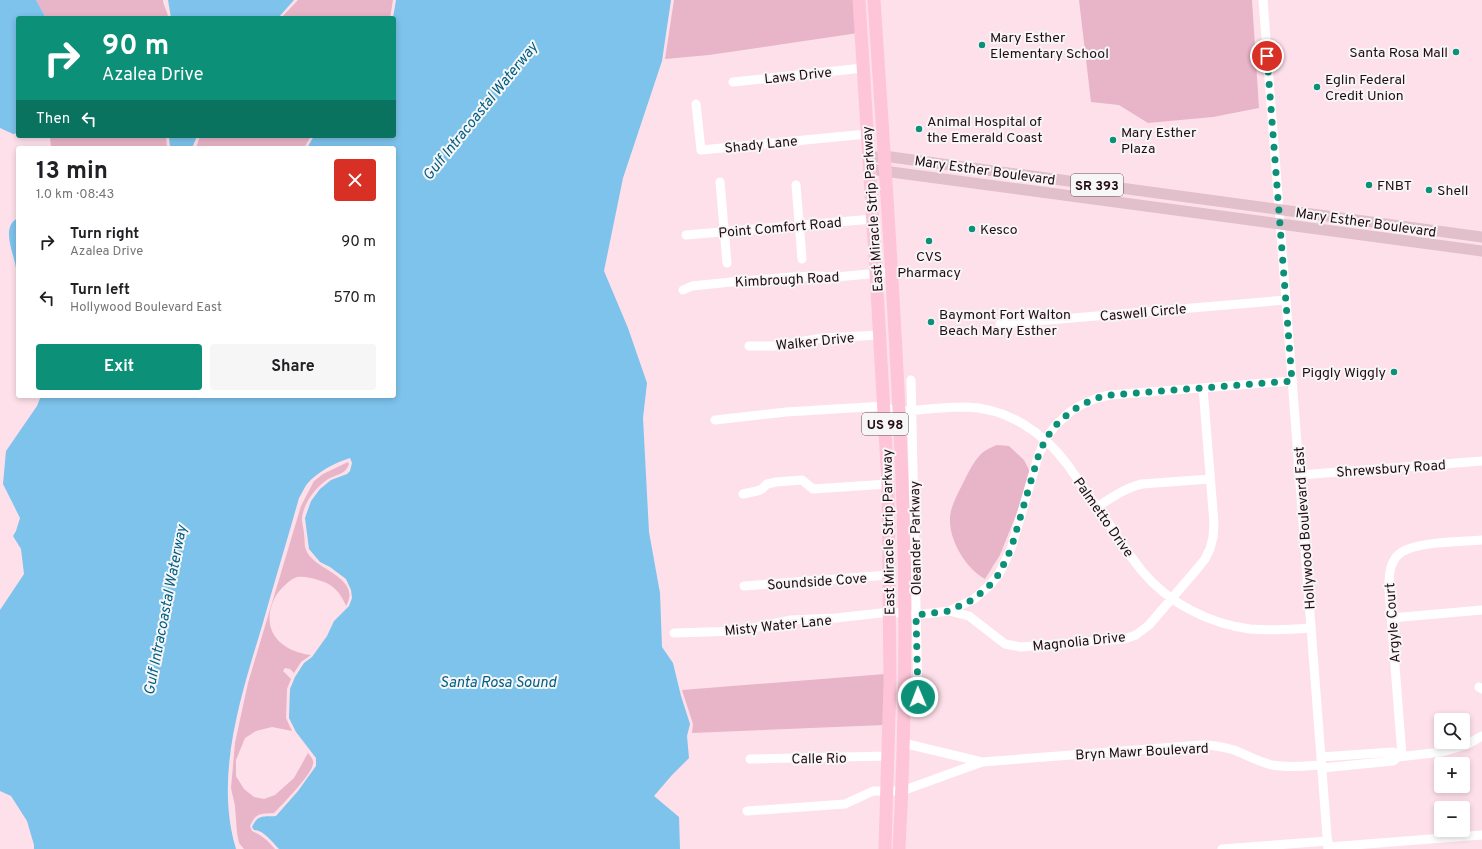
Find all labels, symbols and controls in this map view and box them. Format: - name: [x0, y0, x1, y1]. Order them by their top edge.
- text: 90 m: [102, 29, 169, 65]
- place label: Mary Esther Elementary School: [990, 30, 1109, 63]
- icon: right: [36, 32, 88, 84]
- water label: Gulf Intracoastal Waterway: [419, 38, 544, 185]
- pin: [1250, 39, 1284, 73]
- marker: Mary Esther Elementary School: [977, 40, 987, 50]
- icon: arrive: [1256, 45, 1278, 67]
- place label: Santa Rosa Mall: [1349, 45, 1448, 62]
- marker: Santa Rosa Mall: [1451, 47, 1461, 57]
- text: Azalea Drive: [102, 64, 203, 87]
- street label: Laws Drive: [763, 64, 833, 89]
- place label: Eglin Federal Credit Union: [1325, 72, 1405, 105]
- marker: Eglin Federal Credit Union: [1312, 82, 1322, 92]
- icon: left: [78, 108, 100, 130]
- text: Then: [36, 110, 70, 129]
- place label: Animal Hospital of the Emerald Coast: [927, 114, 1043, 147]
- marker: Animal Hospital of the Emerald Coast: [914, 124, 924, 134]
- street label: East Miracle Strip Parkway: [859, 125, 888, 292]
- place label: Mary Esther Plaza: [1121, 125, 1197, 158]
- street label: Shady Lane: [724, 133, 799, 158]
- marker: Mary Esther Plaza: [1108, 135, 1118, 145]
- street label: Mary Esther Boulevard: [913, 153, 1056, 190]
- text: 13 min: [36, 157, 108, 187]
- button: close: [334, 159, 376, 201]
- road number: SR 393: [1071, 174, 1123, 196]
- place label: FNBT: [1377, 178, 1412, 195]
- marker: FNBT: [1364, 180, 1374, 190]
- place label: Shell: [1437, 183, 1468, 200]
- marker: Shell: [1424, 185, 1434, 195]
- text: 1.0 km · 08:43: [36, 187, 114, 203]
- street label: Mary Esther Boulevard: [1294, 205, 1437, 242]
- street label: Point Comfort Road: [718, 215, 843, 242]
- place label: Kesco: [980, 222, 1018, 239]
- marker: Kesco: [967, 224, 977, 234]
- text: Turn right: [70, 225, 139, 244]
- icon: right: [36, 231, 58, 253]
- text: 90 m: [341, 233, 376, 252]
- marker: CVS Pharmacy: [924, 236, 934, 246]
- text: Azalea Drive: [70, 244, 143, 260]
- place label: CVS Pharmacy: [897, 249, 961, 282]
- street label: Kimbrough Road: [734, 269, 840, 292]
- text: Turn left: [70, 281, 130, 300]
- icon: left: [36, 287, 58, 309]
- text: 570 m: [334, 289, 376, 308]
- text: Hollywood Boulevard East: [70, 300, 222, 316]
- street label: Caswell Circle: [1099, 301, 1187, 326]
- place label: Baymont Fort Walton Beach Mary Esther: [939, 307, 1071, 340]
- marker: Baymont Fort Walton Beach Mary Esther: [926, 317, 936, 327]
- street label: Walker Drive: [775, 330, 855, 355]
- button: Exit: [36, 344, 202, 390]
- button: Share: [210, 344, 376, 390]
- place label: Piggly Wiggly: [1302, 365, 1386, 382]
- marker: Piggly Wiggly: [1389, 367, 1399, 377]
- road number: US 98: [862, 413, 908, 435]
- street label: Hollywood Boulevard East: [1291, 446, 1320, 610]
- street label: East Miracle Strip Parkway: [880, 449, 899, 615]
- street label: Shrewsbury Road: [1336, 457, 1447, 482]
- street label: Palmetto Drive: [1069, 475, 1137, 561]
- street label: Oleander Parkway: [907, 481, 926, 595]
- water label: Gulf Intracoastal Waterway: [141, 522, 193, 697]
- street label: Soundside Cove: [767, 571, 868, 594]
- street label: Argyle Court: [1382, 582, 1405, 664]
- street label: Misty Water Lane: [724, 612, 833, 641]
- street label: Magnolia Drive: [1032, 629, 1126, 656]
- water label: Santa Rosa Sound: [440, 674, 557, 693]
- position arrow: [897, 676, 939, 718]
- map controls: [1434, 713, 1470, 837]
- button: search: [1434, 713, 1470, 749]
- street label: Bryn Mawr Boulevard: [1075, 741, 1209, 764]
- street label: Calle Rio: [791, 751, 847, 768]
- button: +: [1434, 757, 1470, 793]
- button: −: [1434, 801, 1470, 837]

